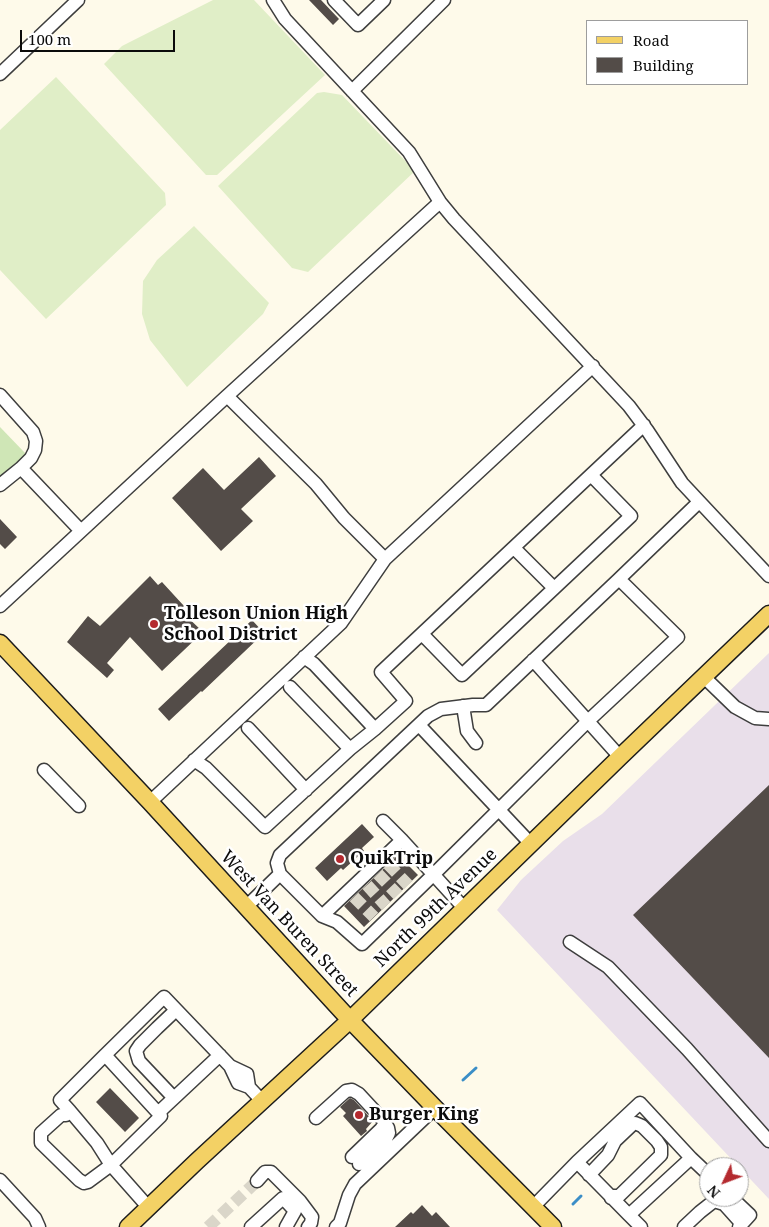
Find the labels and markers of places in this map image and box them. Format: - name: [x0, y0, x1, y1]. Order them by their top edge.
- place label: Tolleson Union High School District: [164, 603, 348, 646]
- marker: Tolleson Union High School District: [148, 618, 160, 630]
- place label: QuikTrip: [350, 848, 433, 870]
- marker: QuikTrip: [334, 853, 346, 865]
- place label: Burger King: [369, 1104, 479, 1126]
- marker: Burger King: [353, 1109, 365, 1121]

